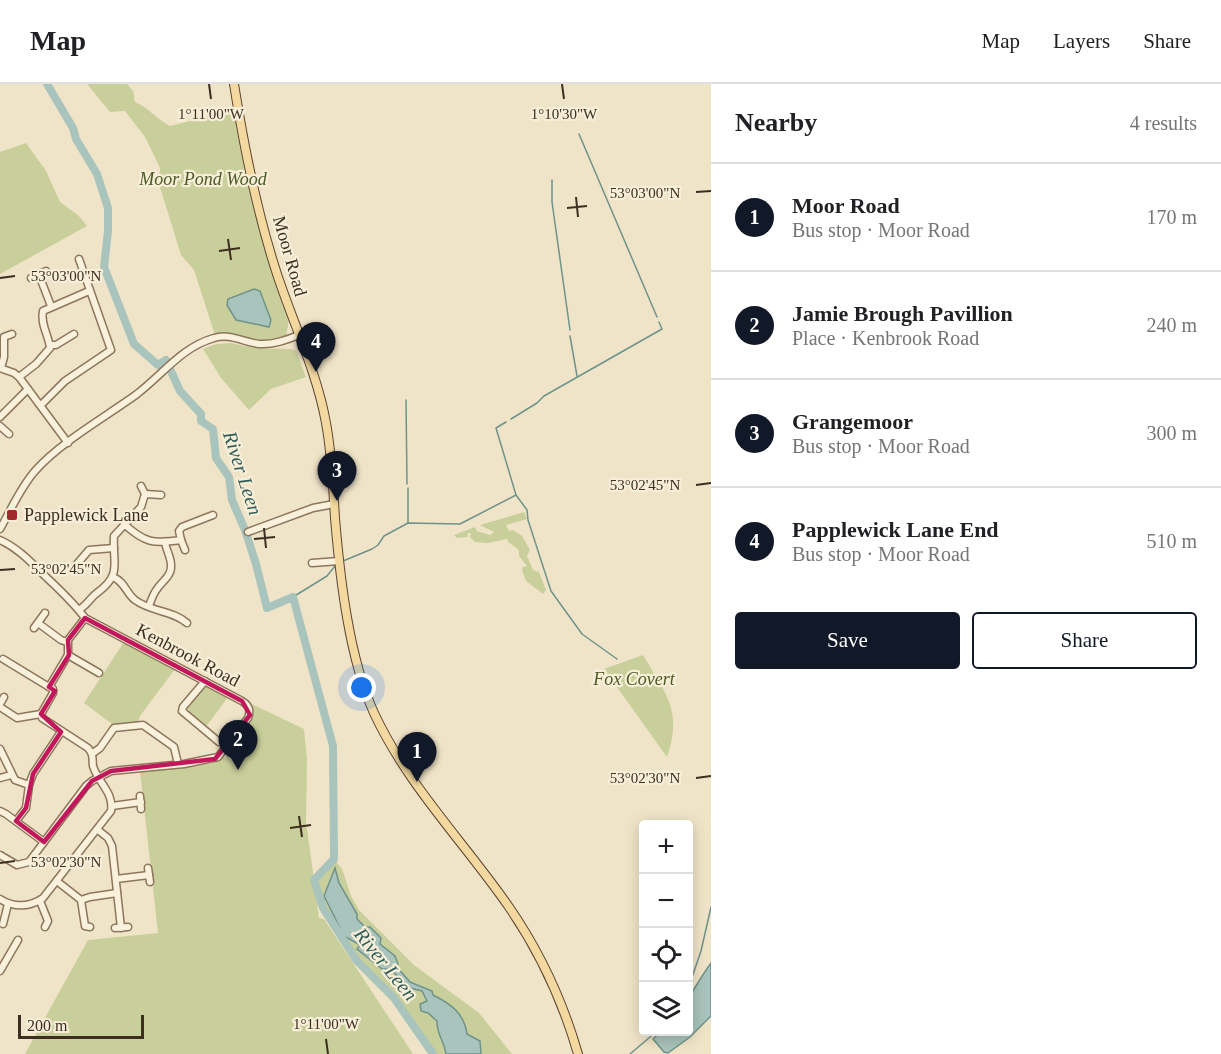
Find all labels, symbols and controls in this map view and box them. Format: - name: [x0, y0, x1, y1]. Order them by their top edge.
- text: Map: [30, 25, 86, 56]
- text: Map: [982, 29, 1020, 53]
- text: Layers: [1053, 29, 1110, 53]
- text: Share: [1143, 29, 1191, 53]
- text: 1°11'00"W: [178, 106, 245, 122]
- text: 1°10'30"W: [531, 106, 598, 122]
- text: Nearby: [735, 108, 817, 137]
- text: 4 results: [1130, 112, 1197, 134]
- park label: Moor Pond Wood: [138, 169, 268, 189]
- text: 53°03'00"N: [610, 185, 680, 201]
- text: Moor Road: [792, 193, 900, 218]
- text: 1: [750, 206, 760, 228]
- text: 170 m: [1146, 206, 1197, 228]
- street label: Moor Road: [269, 214, 311, 298]
- text: Bus stop · Moor Road: [792, 219, 970, 241]
- text: 53°03'00"N: [31, 268, 101, 284]
- text: Jamie Brough Pavillion: [792, 301, 1013, 326]
- text: 2: [750, 314, 760, 336]
- text: 240 m: [1146, 314, 1197, 336]
- pin: 4: [296, 322, 336, 372]
- text: Place · Kenbrook Road: [792, 327, 979, 349]
- text: Grangemoor: [792, 409, 913, 434]
- text: 3: [750, 422, 760, 444]
- text: 300 m: [1146, 422, 1197, 444]
- water label: River Leen: [219, 427, 267, 518]
- text: Bus stop · Moor Road: [792, 435, 970, 457]
- pin: 3: [318, 452, 356, 501]
- text: 53°02'45"N: [610, 477, 680, 493]
- place label: Papplewick Lane: [24, 505, 148, 525]
- marker: Papplewick Lane: [5, 508, 19, 522]
- text: Papplewick Lane End: [792, 517, 999, 542]
- text: 4: [750, 530, 760, 552]
- text: 510 m: [1146, 530, 1197, 552]
- text: Bus stop · Moor Road: [792, 543, 970, 565]
- text: 53°02'45"N: [31, 561, 101, 577]
- button: Save: [735, 612, 960, 669]
- button: Share: [972, 612, 1197, 669]
- street label: Kenbrook Road: [133, 619, 243, 691]
- park label: Fox Covert: [592, 669, 676, 689]
- your location: [347, 673, 376, 702]
- pin: 2: [218, 720, 258, 770]
- pin: 1: [398, 732, 436, 782]
- text: 53°02'30"N: [610, 770, 680, 786]
- map controls: [639, 820, 693, 1036]
- button: +: [639, 820, 693, 874]
- text: 53°02'30"N: [31, 854, 101, 870]
- button: −: [639, 874, 693, 928]
- water label: River Leen: [349, 922, 422, 1005]
- button: locate: [639, 928, 693, 982]
- button: layers: [639, 982, 693, 1036]
- scale bar: [18, 1012, 144, 1040]
- text: 1°11'00"W: [293, 1016, 360, 1032]
- text: 200 m: [27, 1017, 67, 1034]

